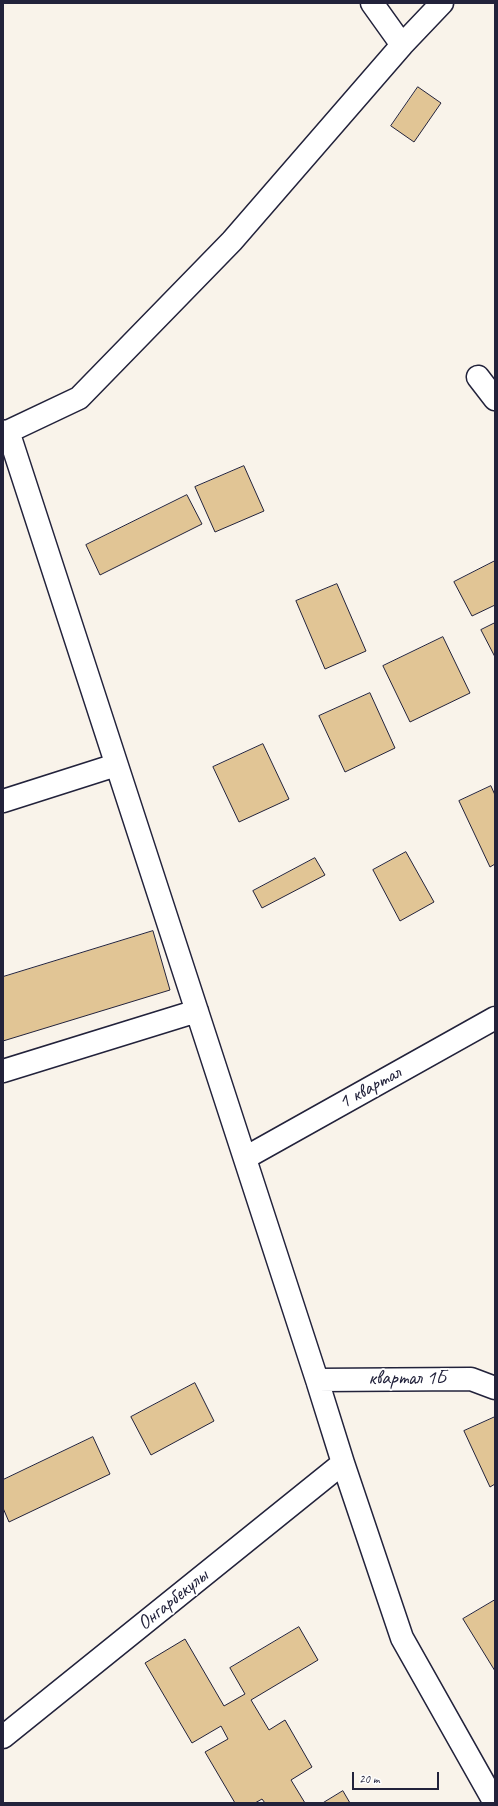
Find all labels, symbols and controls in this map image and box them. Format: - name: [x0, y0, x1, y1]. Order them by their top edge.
- street label: 1 квартал: [335, 1061, 405, 1115]
- street label: квартал 1Б: [368, 1367, 446, 1391]
- street label: Онгарбекулы: [133, 1564, 213, 1636]
- scale bar: [354, 1764, 441, 1790]
- text: 20 m: [359, 1771, 379, 1787]

